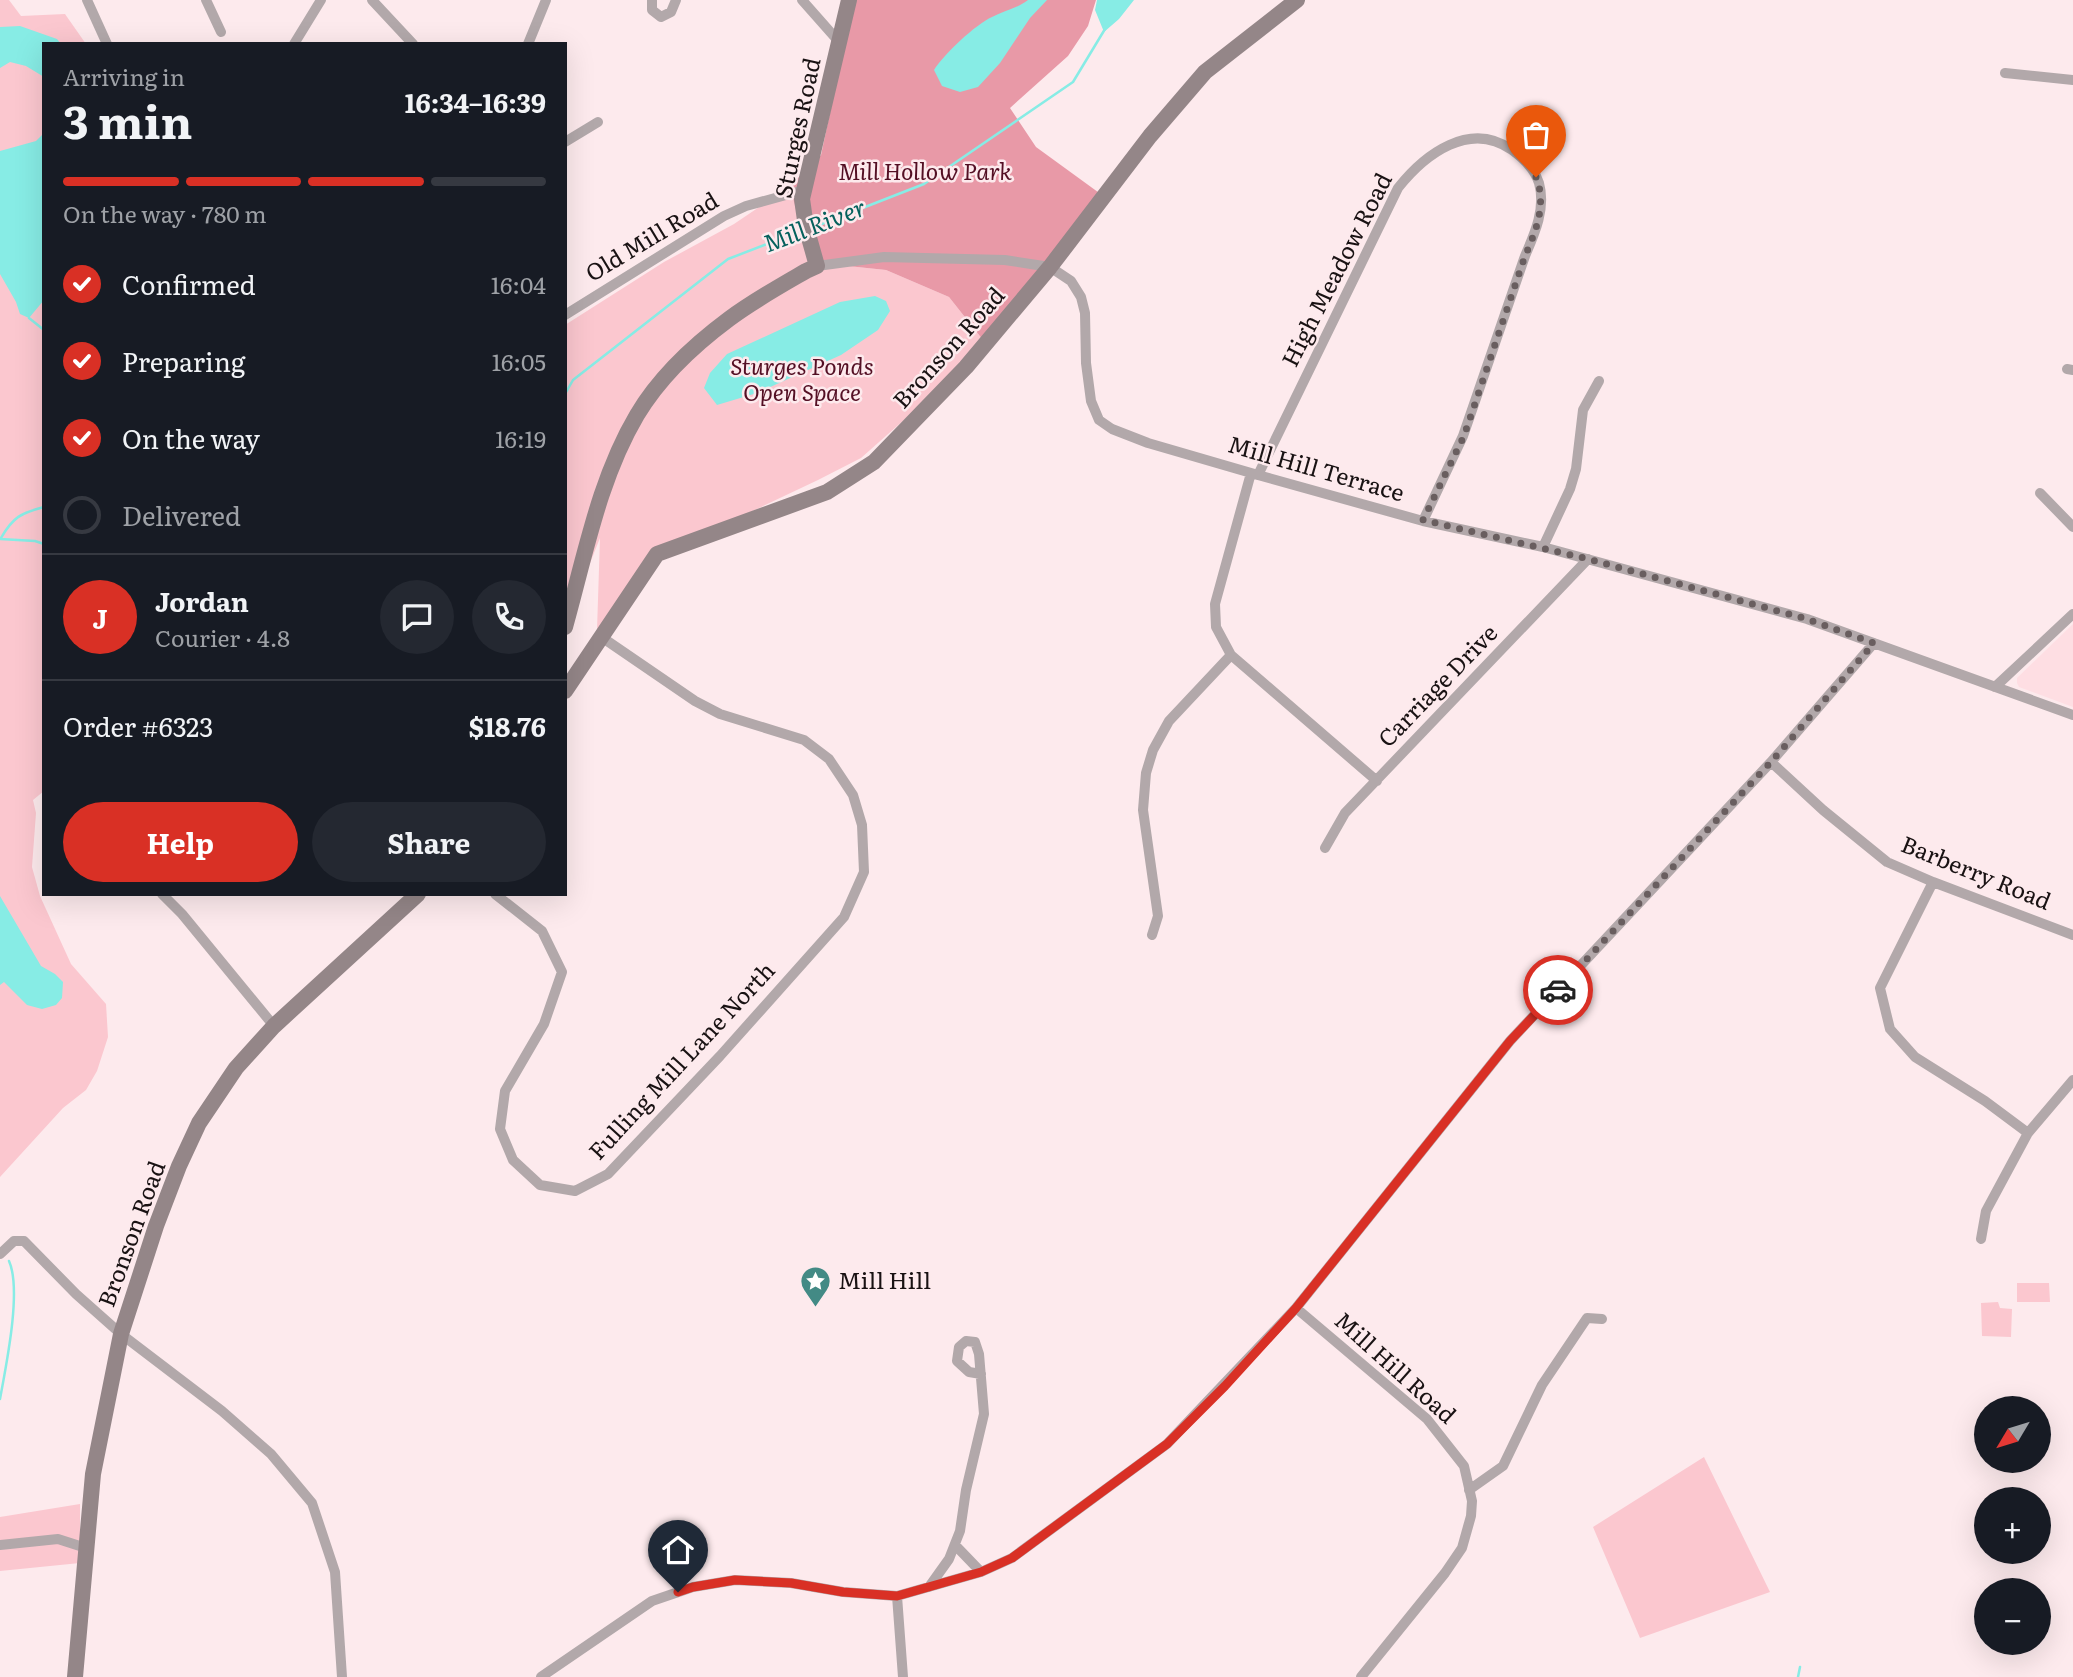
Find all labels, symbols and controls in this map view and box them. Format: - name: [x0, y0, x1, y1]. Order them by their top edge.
- street label: Sturges Road: [765, 54, 828, 201]
- text: Arriving in: [63, 59, 185, 93]
- text: 16:34–16:39: [405, 82, 546, 121]
- text: 3 min: [63, 85, 193, 153]
- pin: [1506, 105, 1566, 177]
- icon: bag: [1517, 116, 1555, 154]
- park label: Mill Hollow Park: [838, 153, 1012, 187]
- street label: High Meadow Road: [1272, 166, 1399, 372]
- street label: Old Mill Road: [578, 182, 724, 288]
- water label: Mill River: [758, 188, 870, 259]
- text: On the way · 780 m: [63, 196, 267, 230]
- text: Confirmed: [122, 264, 256, 303]
- icon: check: [63, 265, 101, 303]
- text: 16:04: [491, 267, 546, 301]
- street label: Bronson Road: [884, 278, 1011, 415]
- text: Preparing: [122, 341, 245, 380]
- icon: check: [63, 342, 101, 380]
- text: 16:05: [492, 344, 546, 378]
- park label: Sturges Ponds Open Space: [730, 348, 874, 408]
- text: On the way: [122, 418, 260, 457]
- icon: check: [63, 419, 101, 457]
- text: 16:19: [495, 421, 546, 455]
- street label: Mill Hill Terrace: [1224, 426, 1409, 508]
- text: Delivered: [122, 495, 241, 534]
- button: chat: [380, 580, 454, 654]
- button: phone: [472, 580, 546, 654]
- text: Jordan: [155, 581, 249, 620]
- text: J: [93, 598, 107, 637]
- street label: Carriage Drive: [1369, 616, 1504, 754]
- text: Courier · 4.8: [155, 620, 290, 654]
- text: Order #6323: [63, 706, 213, 745]
- text: $18.76: [469, 706, 546, 745]
- button: Help: [63, 802, 298, 882]
- button: Share: [312, 802, 546, 882]
- street label: Barberry Road: [1897, 826, 2057, 917]
- street label: Fulling Mill Lane North: [580, 953, 782, 1166]
- courier: [1523, 955, 1593, 1025]
- icon: car: [1539, 971, 1577, 1009]
- street label: Bronson Road: [88, 1155, 172, 1311]
- place label: Mill Hill: [838, 1262, 931, 1296]
- place icon: Mill Hill: [798, 1264, 832, 1308]
- street label: Mill Hill Road: [1328, 1303, 1465, 1430]
- north arrow: [1974, 1396, 2051, 1474]
- map controls: [1974, 1396, 2051, 1655]
- button: +: [1974, 1487, 2051, 1564]
- pin: [648, 1520, 708, 1592]
- icon: home: [659, 1531, 697, 1569]
- button: −: [1974, 1578, 2051, 1655]

